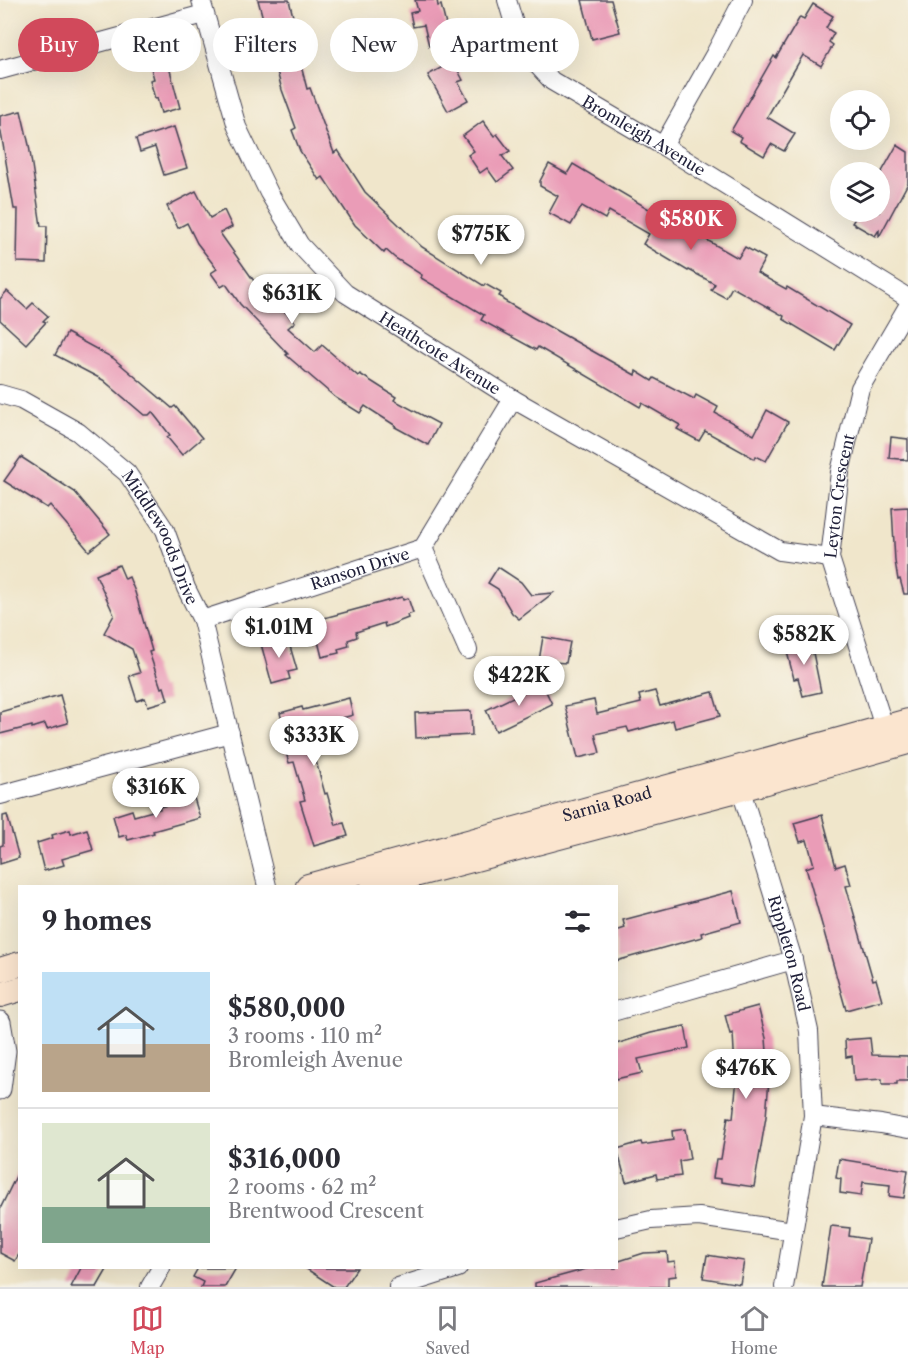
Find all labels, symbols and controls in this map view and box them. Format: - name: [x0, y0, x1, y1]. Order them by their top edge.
- chip: Buy: [18, 18, 99, 72]
- chip: Rent: [111, 18, 201, 72]
- chip: Filters: [213, 18, 318, 72]
- chip: New: [330, 18, 418, 72]
- chip: Apartment: [430, 18, 579, 72]
- map controls: [830, 90, 890, 222]
- button: locate: [830, 90, 890, 150]
- street label: Bromleigh Avenue: [579, 91, 709, 180]
- button: layers: [830, 162, 890, 222]
- pin: $580K: [649, 200, 733, 251]
- text: $580K: [659, 207, 723, 231]
- pin: $775K: [439, 215, 523, 266]
- text: $775K: [452, 222, 510, 246]
- pin: $631K: [250, 274, 334, 325]
- text: $631K: [262, 281, 322, 305]
- street label: Heathcote Avenue: [376, 307, 504, 399]
- street label: Leyton Crescent: [820, 432, 859, 559]
- street label: Middlewoods Drive: [118, 466, 203, 608]
- street label: Ranson Drive: [308, 543, 412, 594]
- pin: $1.01M: [230, 608, 328, 659]
- text: $1.01M: [245, 615, 313, 639]
- pin: $582K: [762, 615, 846, 666]
- text: $582K: [773, 622, 835, 646]
- pin: $422K: [477, 656, 561, 707]
- text: $422K: [488, 663, 550, 687]
- pin: $333K: [272, 716, 356, 767]
- text: $333K: [283, 723, 345, 747]
- pin: $316K: [114, 768, 198, 819]
- text: $316K: [126, 775, 186, 799]
- street label: Sarnia Road: [560, 782, 654, 826]
- street label: Rippleton Road: [764, 893, 814, 1013]
- text: 9 homes: [42, 905, 152, 937]
- icon: filters: [561, 905, 594, 938]
- text: $580,000: [228, 992, 346, 1024]
- icon: home: [90, 996, 162, 1068]
- text: 3 rooms · 110 m²: [228, 1024, 382, 1048]
- text: Bromleigh Avenue: [228, 1048, 403, 1072]
- pin: $476K: [704, 1049, 788, 1100]
- text: $476K: [716, 1056, 776, 1080]
- text: $316,000: [228, 1143, 341, 1175]
- icon: home: [90, 1147, 162, 1219]
- text: 2 rooms · 62 m²: [228, 1175, 376, 1199]
- text: Brentwood Crescent: [228, 1199, 424, 1223]
- tab: Map: [130, 1302, 165, 1358]
- tab: Saved: [425, 1302, 470, 1358]
- tab: Home: [731, 1302, 778, 1358]

